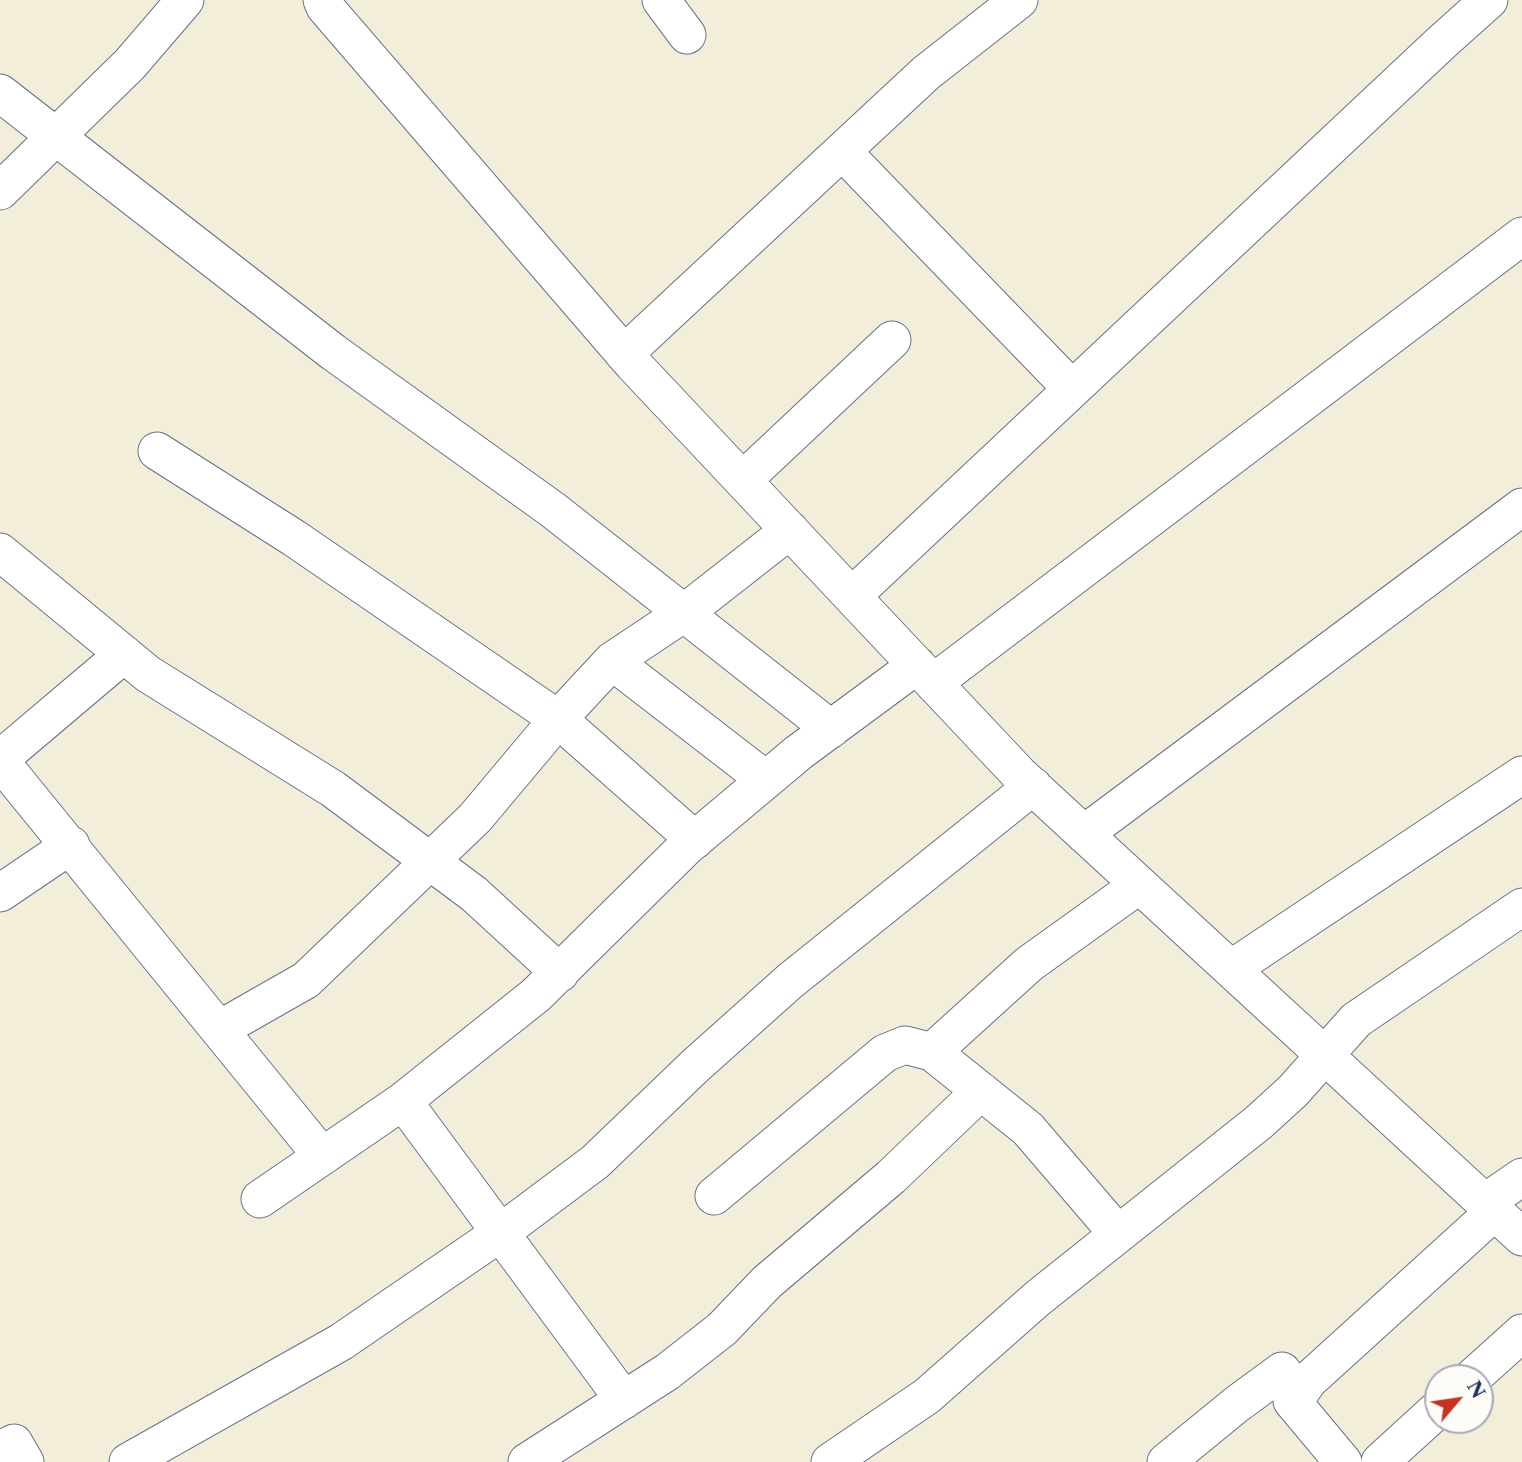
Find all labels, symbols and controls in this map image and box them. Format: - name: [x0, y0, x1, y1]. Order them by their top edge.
- north arrow: [1424, 1364, 1494, 1434]
- text: N: [1462, 1377, 1490, 1402]

